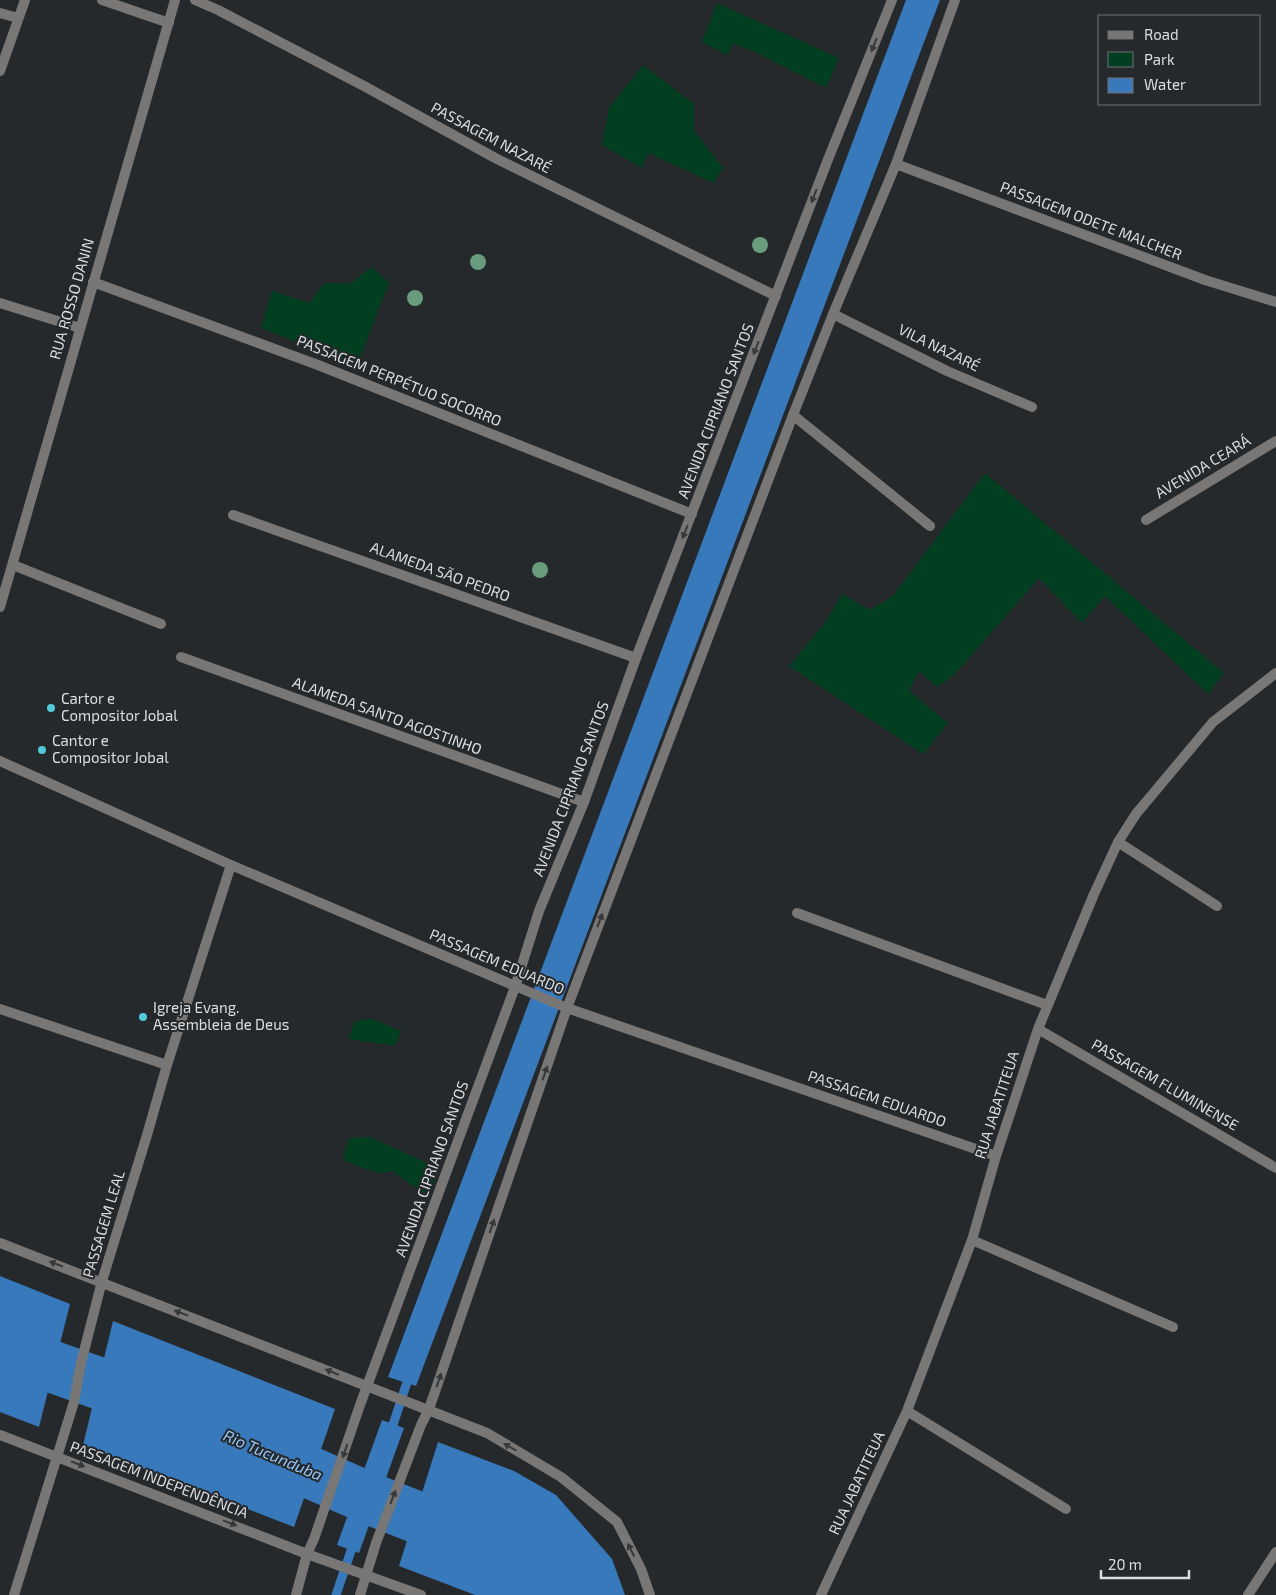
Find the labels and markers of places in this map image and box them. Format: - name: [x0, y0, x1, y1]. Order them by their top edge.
- place label: Cartor e Compositor Jobal: [61, 689, 178, 724]
- marker: Cartor e Compositor Jobal: [45, 702, 57, 714]
- place label: Cantor e Compositor Jobal: [52, 731, 169, 766]
- marker: Cantor e Compositor Jobal: [36, 744, 48, 756]
- place label: Igreja Evang. Assembleia de Deus: [153, 998, 289, 1033]
- marker: Igreja Evang. Assembleia de Deus: [137, 1011, 149, 1023]

